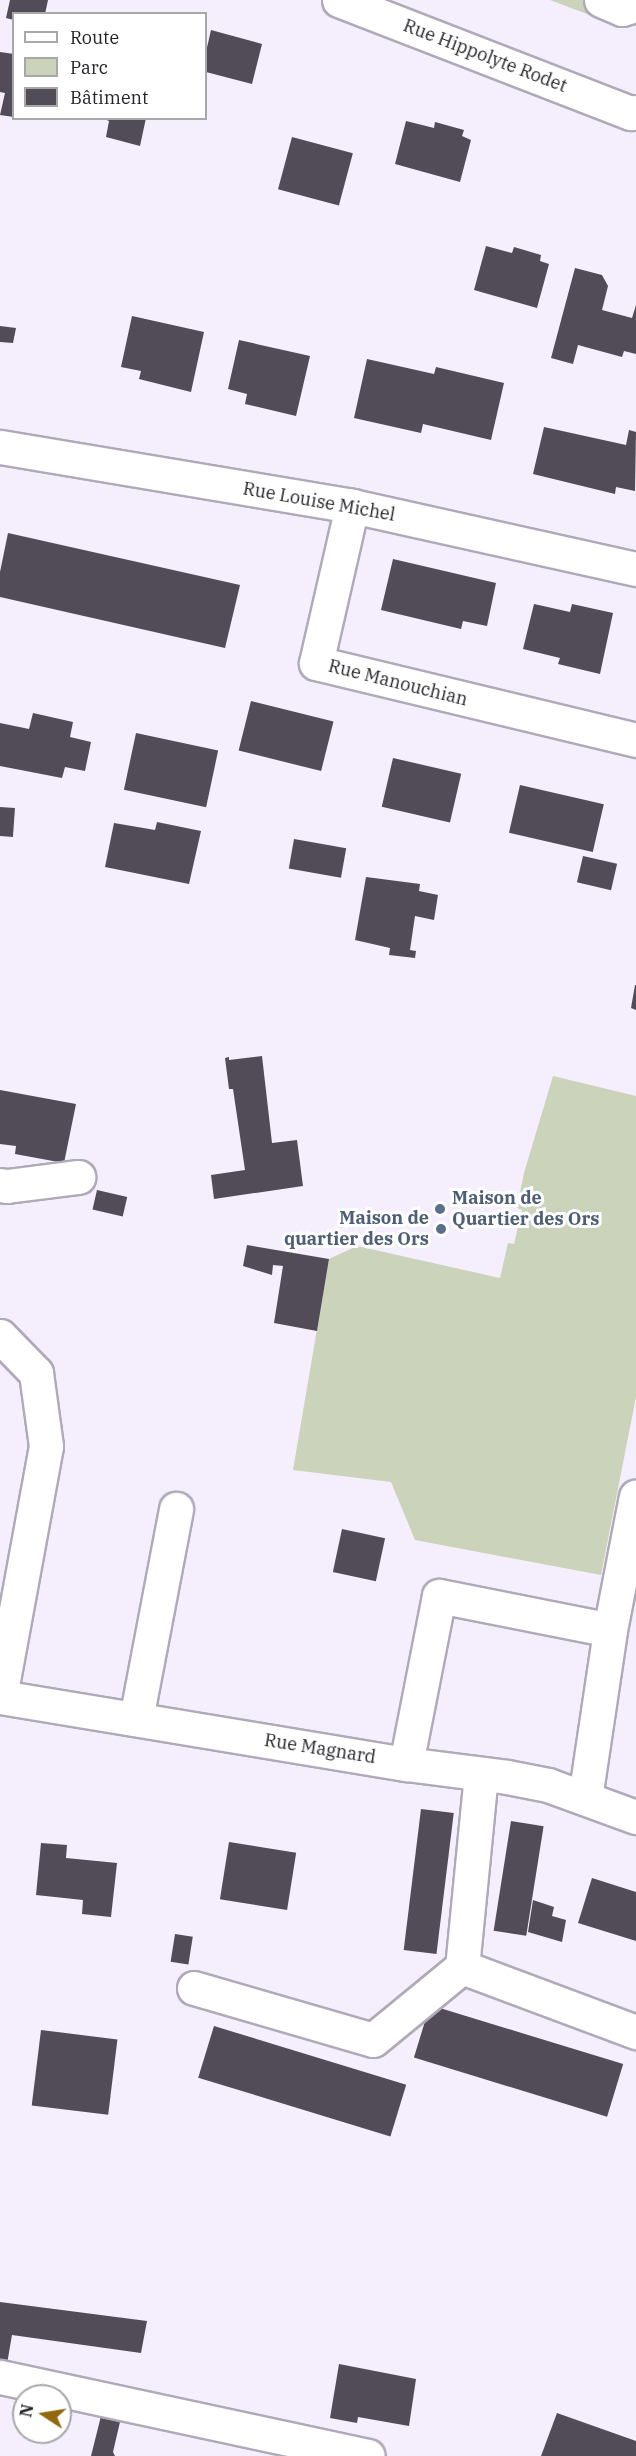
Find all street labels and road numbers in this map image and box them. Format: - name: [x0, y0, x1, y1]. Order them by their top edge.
- street label: Rue Hippolyte Rodet: [400, 15, 570, 97]
- street label: Rue Louise Michel: [241, 478, 397, 526]
- street label: Rue Manouchian: [326, 655, 470, 711]
- street label: Rue Magnard: [263, 1730, 377, 1768]

